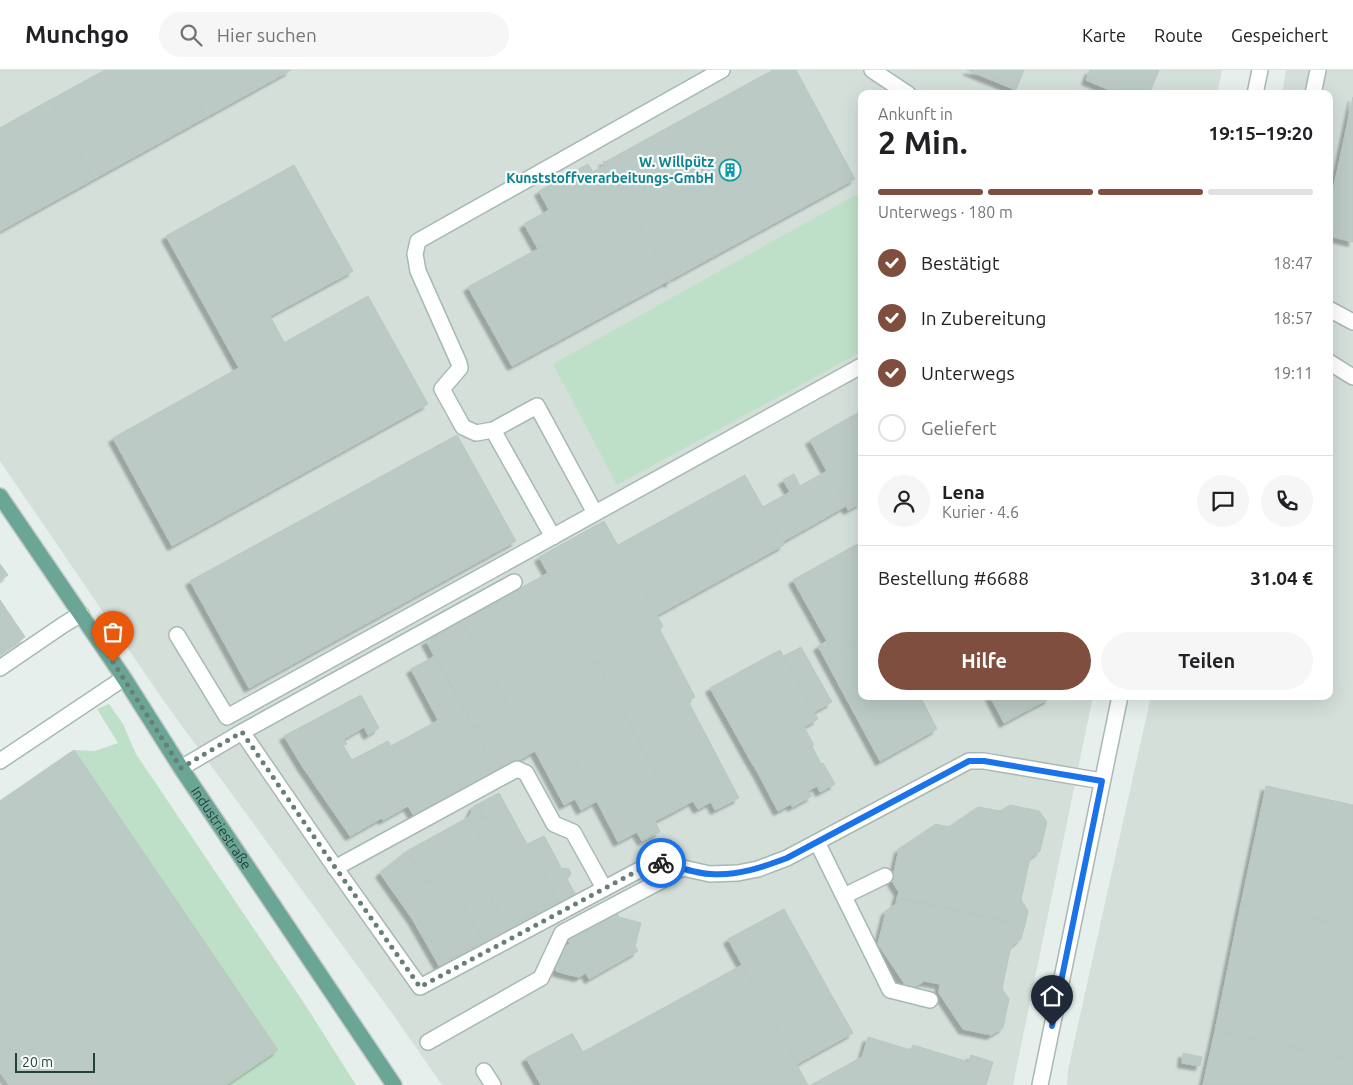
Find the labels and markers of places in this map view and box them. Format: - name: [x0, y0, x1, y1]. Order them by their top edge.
- place label: W. Willpütz Kunststoffverarbeitungs-GmbH: [506, 154, 714, 186]
- building icon: W. Willpütz Kunststoffverarbeitungs-GmbH: [718, 158, 742, 182]
- pin: [92, 611, 134, 662]
- pin: [1031, 975, 1073, 1026]

